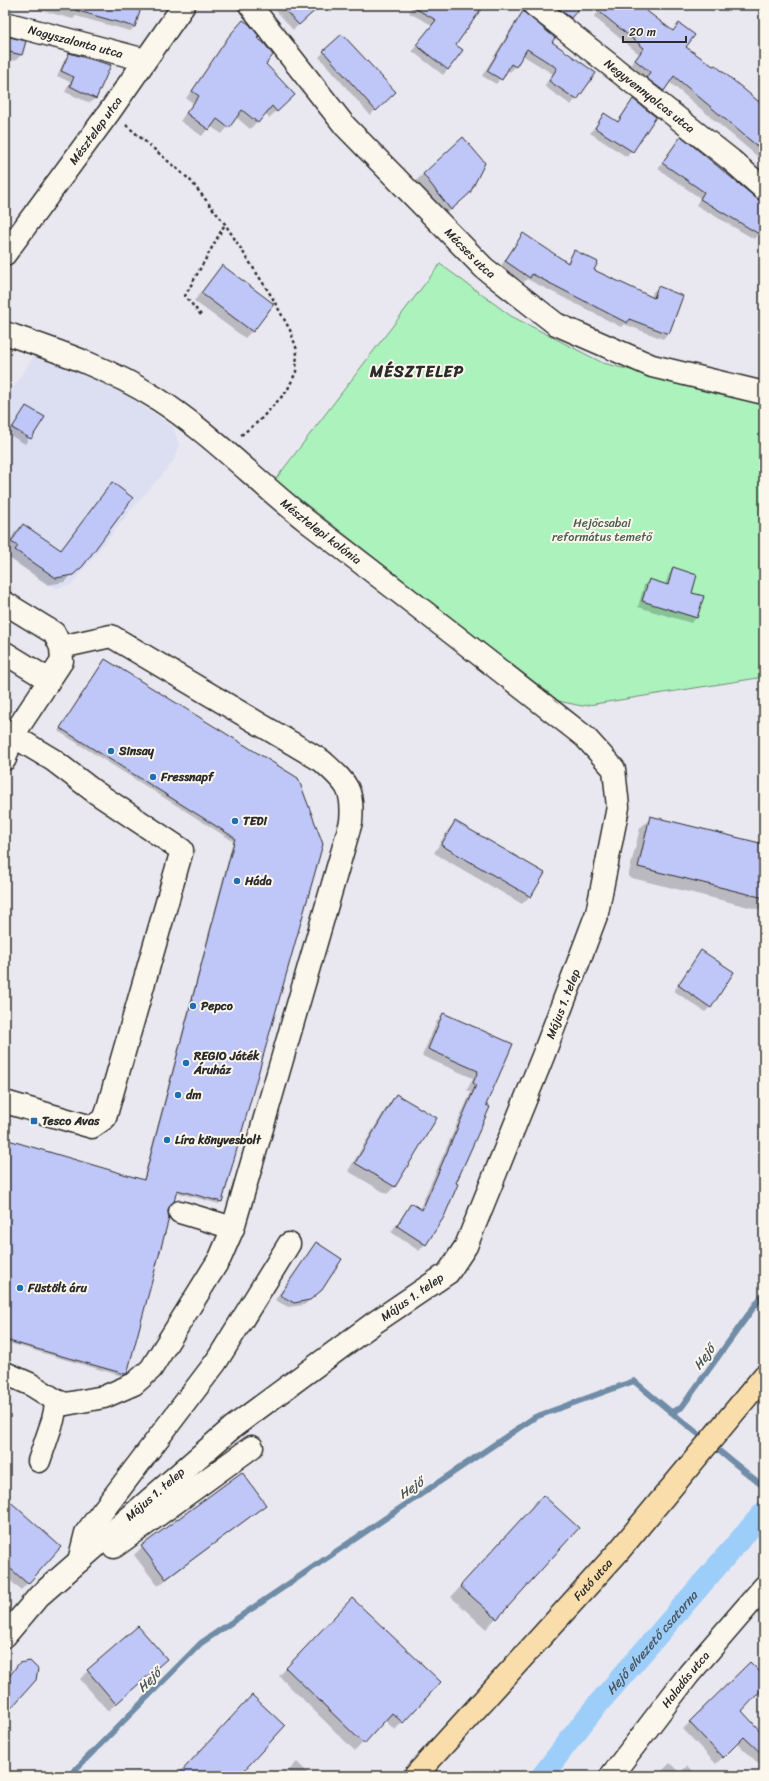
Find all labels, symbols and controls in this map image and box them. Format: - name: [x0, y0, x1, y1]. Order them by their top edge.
- scale bar: [623, 18, 686, 44]
- street label: Nagyszalonta utca: [26, 19, 125, 65]
- text: 20 m: [629, 21, 656, 43]
- street label: Negyvennyolcas utca: [599, 53, 700, 139]
- street label: Mésztelep utca: [63, 92, 128, 170]
- street label: Mécses utca: [439, 222, 500, 284]
- district label: MÉSZTELEP: [369, 357, 464, 386]
- street label: Mésztelepi kolónia: [275, 492, 366, 570]
- park label: Hejőcsabai református temető: [552, 512, 653, 548]
- place label: Sinsay: [118, 740, 155, 762]
- marker: Sinsay: [106, 746, 116, 756]
- place label: Fressnapf: [160, 766, 215, 788]
- marker: Fressnapf: [148, 772, 158, 782]
- place label: TEDi: [243, 810, 268, 832]
- marker: TEDi: [230, 816, 240, 826]
- place label: Háda: [244, 870, 272, 892]
- marker: Háda: [232, 876, 242, 886]
- street label: Május 1. telep: [540, 965, 587, 1042]
- place label: Pepco: [201, 995, 234, 1017]
- marker: Pepco: [188, 1001, 198, 1011]
- place label: REGIO Játék Áruház: [193, 1045, 260, 1081]
- marker: REGIO Játék Áruház: [181, 1058, 191, 1068]
- place label: dm: [186, 1084, 202, 1106]
- marker: dm: [173, 1090, 183, 1100]
- place label: Tesco Avas: [42, 1110, 100, 1132]
- marker: Tesco Avas: [29, 1116, 39, 1126]
- place label: Líra könyvesbolt: [175, 1129, 262, 1151]
- marker: Líra könyvesbolt: [162, 1135, 172, 1145]
- street label: Május 1. telep: [376, 1266, 449, 1327]
- place label: Füstölt áru: [27, 1277, 88, 1299]
- marker: Füstölt áru: [15, 1283, 25, 1293]
- water label: Hejő: [687, 1337, 723, 1375]
- street label: Május 1. telep: [120, 1461, 190, 1526]
- water label: Hejő: [393, 1469, 431, 1505]
- street label: Futó utca: [568, 1553, 618, 1606]
- water label: Hejő elvezető csatorna: [600, 1584, 704, 1699]
- street label: Haladás utca: [656, 1646, 715, 1713]
- water label: Hejő: [131, 1660, 169, 1698]

